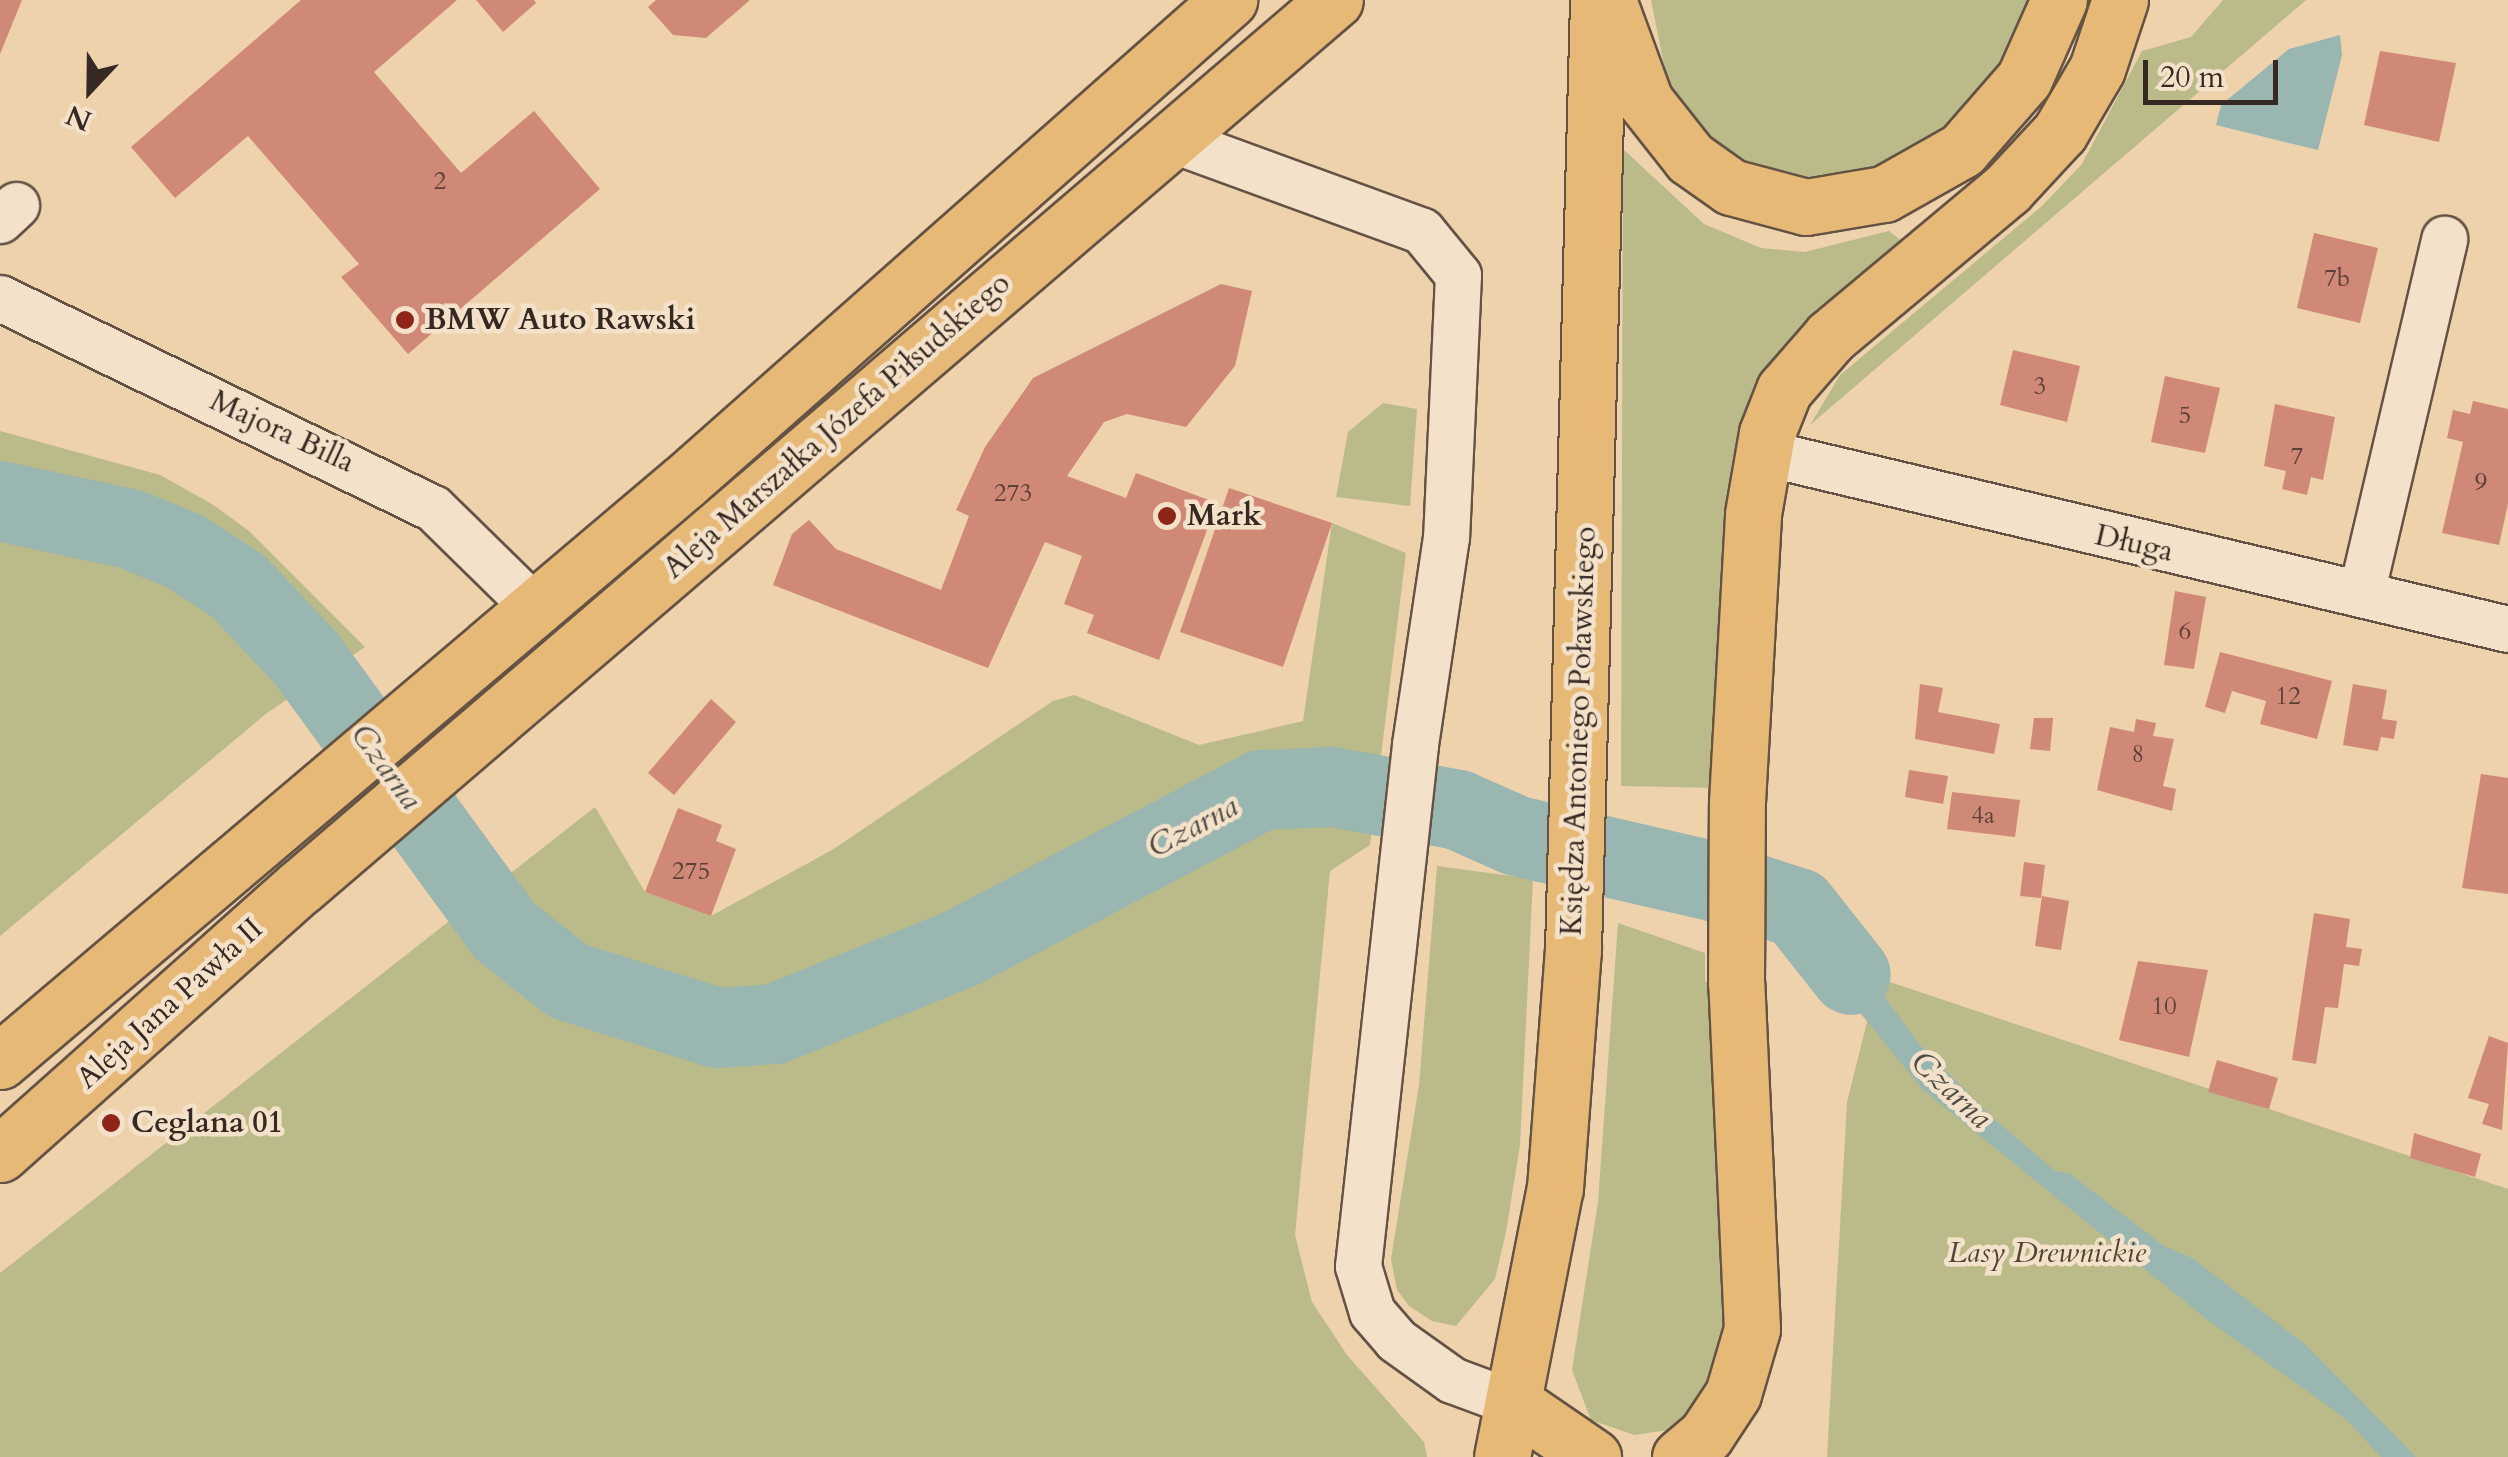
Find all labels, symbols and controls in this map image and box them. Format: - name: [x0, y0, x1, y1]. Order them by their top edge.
- north arrow: [40, 40, 140, 140]
- scale bar: [2148, 40, 2283, 102]
- text: 20 m: [2160, 57, 2224, 98]
- text: N: [60, 96, 97, 140]
- house number: 2: [434, 166, 446, 196]
- house number: 7b: [2324, 263, 2350, 293]
- street label: Aleja Marszałka Józefa Piłsudskiego: [656, 266, 1018, 586]
- place label: BMW Auto Rawski: [425, 302, 695, 338]
- marker: BMW Auto Rawski: [394, 309, 416, 331]
- house number: 3: [2034, 371, 2046, 401]
- street label: Majora Billa: [204, 383, 360, 481]
- house number: 5: [2179, 400, 2191, 430]
- house number: 7: [2291, 441, 2303, 471]
- house number: 9: [2475, 467, 2487, 497]
- house number: 273: [994, 478, 1032, 508]
- place label: Mark: [1187, 498, 1262, 534]
- marker: Mark: [1156, 505, 1178, 527]
- street label: Długa: [2091, 518, 2177, 570]
- street label: Księdza Antoniego Poławskiego: [1554, 526, 1604, 936]
- house number: 6: [2179, 616, 2191, 646]
- house number: 12: [2275, 681, 2301, 711]
- water label: Czarna: [342, 717, 430, 817]
- house number: 8: [2132, 739, 2144, 769]
- water label: Czarna: [1141, 787, 1245, 867]
- house number: 4a: [1971, 800, 1995, 830]
- house number: 275: [672, 856, 710, 886]
- street label: Aleja Jana Pawła II: [70, 911, 270, 1097]
- house number: 10: [2151, 991, 2177, 1021]
- water label: Czarna: [1903, 1043, 1999, 1137]
- place label: Ceglana 01: [131, 1105, 283, 1141]
- marker: Ceglana 01: [100, 1112, 122, 1134]
- park label: Lasy Drewnickie: [1948, 1235, 2146, 1271]

